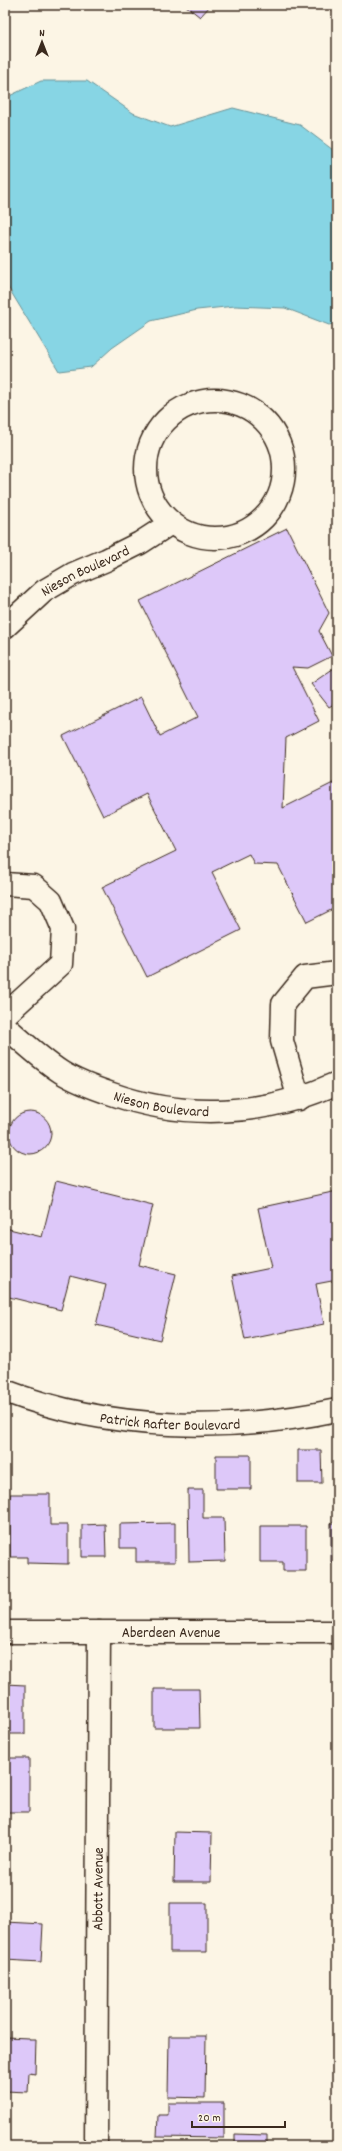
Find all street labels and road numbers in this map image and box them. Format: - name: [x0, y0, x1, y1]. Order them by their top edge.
- street label: Nieson Boulevard: [37, 541, 134, 603]
- street label: Nieson Boulevard: [110, 1086, 209, 1124]
- street label: Patrick Rafter Boulevard: [98, 1408, 241, 1438]
- street label: Aberdeen Avenue: [122, 1623, 221, 1645]
- street label: Abbott Avenue: [88, 1847, 111, 1931]

